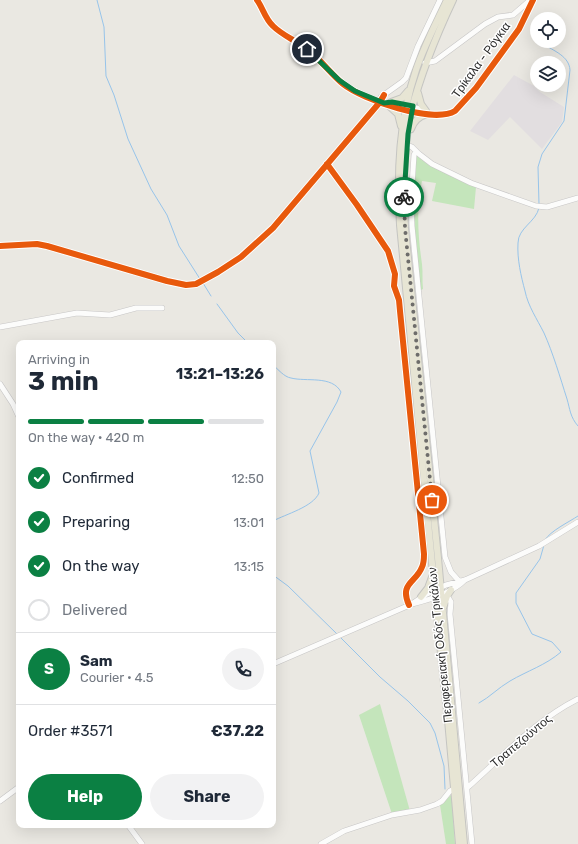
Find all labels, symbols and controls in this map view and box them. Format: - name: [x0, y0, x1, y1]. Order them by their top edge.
- map controls: [530, 12, 566, 92]
- button: locate: [530, 12, 566, 48]
- street label: Τρίκαλα - Ρόγκια: [449, 19, 513, 101]
- pin: [290, 32, 324, 66]
- icon: home: [296, 38, 318, 60]
- button: layers: [530, 56, 566, 92]
- courier: [384, 177, 424, 217]
- icon: bike: [393, 186, 415, 208]
- text: Arriving in: [28, 352, 90, 367]
- text: 13:21–13:26: [176, 365, 264, 383]
- text: 3 min: [28, 366, 99, 397]
- text: On the way · 420 m: [28, 430, 144, 445]
- icon: check: [28, 467, 50, 489]
- text: Confirmed: [62, 469, 134, 487]
- text: 12:50: [231, 471, 264, 486]
- pin: [415, 483, 449, 517]
- icon: bag: [421, 489, 443, 511]
- icon: check: [28, 511, 50, 533]
- text: Preparing: [62, 513, 130, 531]
- text: 13:01: [233, 515, 264, 530]
- icon: check: [28, 555, 50, 577]
- text: On the way: [62, 557, 140, 575]
- text: 13:15: [234, 559, 264, 574]
- street label: Περιφερειακή Οδός Τρικάλων: [425, 567, 455, 723]
- text: Delivered: [62, 601, 127, 619]
- button: phone: [222, 648, 264, 690]
- text: Sam: [80, 652, 113, 670]
- text: S: [44, 660, 54, 678]
- text: Courier · 4.5: [80, 670, 154, 685]
- street label: Τραπεζούντος: [488, 711, 555, 771]
- text: Order #3571: [28, 722, 113, 740]
- text: €37.22: [211, 722, 264, 740]
- button: Help: [28, 774, 142, 820]
- button: Share: [150, 774, 264, 820]

